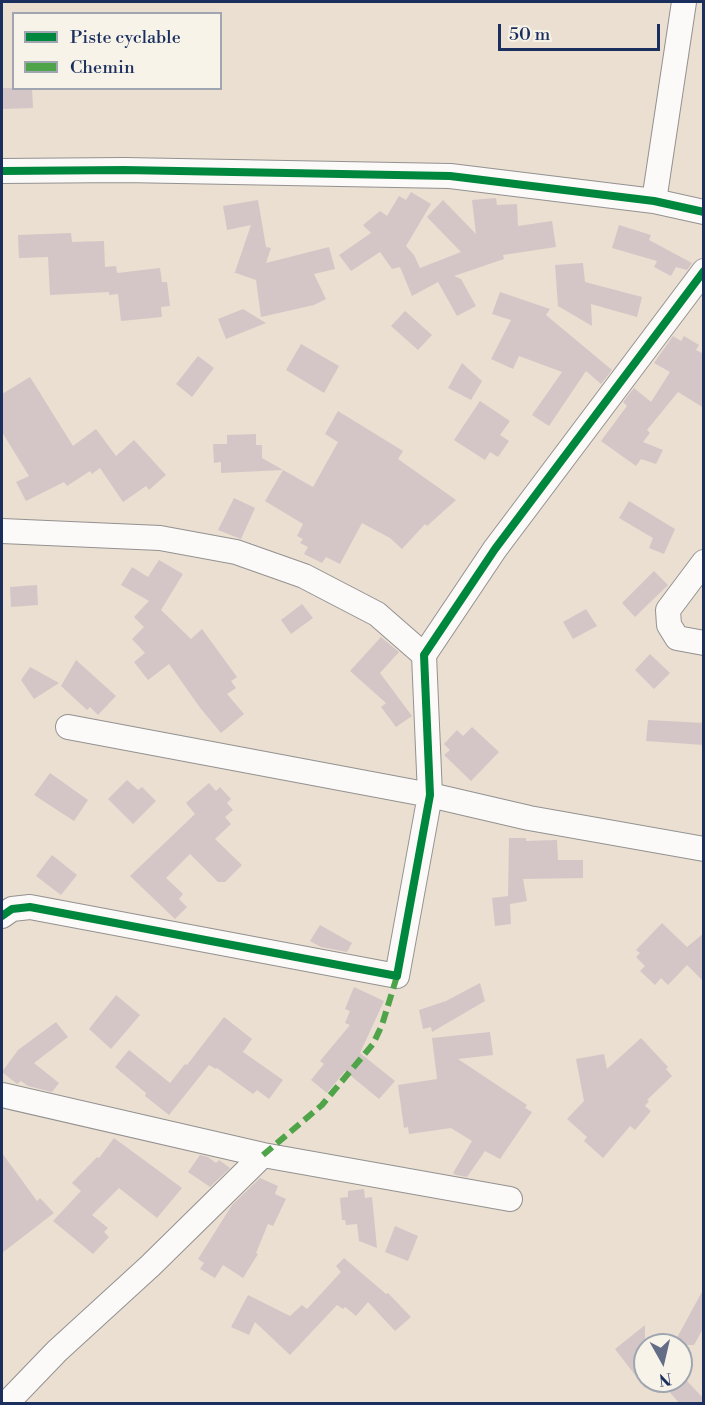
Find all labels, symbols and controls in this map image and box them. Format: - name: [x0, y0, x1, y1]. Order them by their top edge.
- legend: [12, 12, 222, 90]
- scale bar: [501, 12, 663, 50]
- text: 50 m: [509, 23, 550, 46]
- text: Piste cyclable: [70, 26, 181, 49]
- text: Chemin: [70, 56, 135, 79]
- north arrow: [633, 1333, 693, 1393]
- text: N: [658, 1368, 673, 1390]

